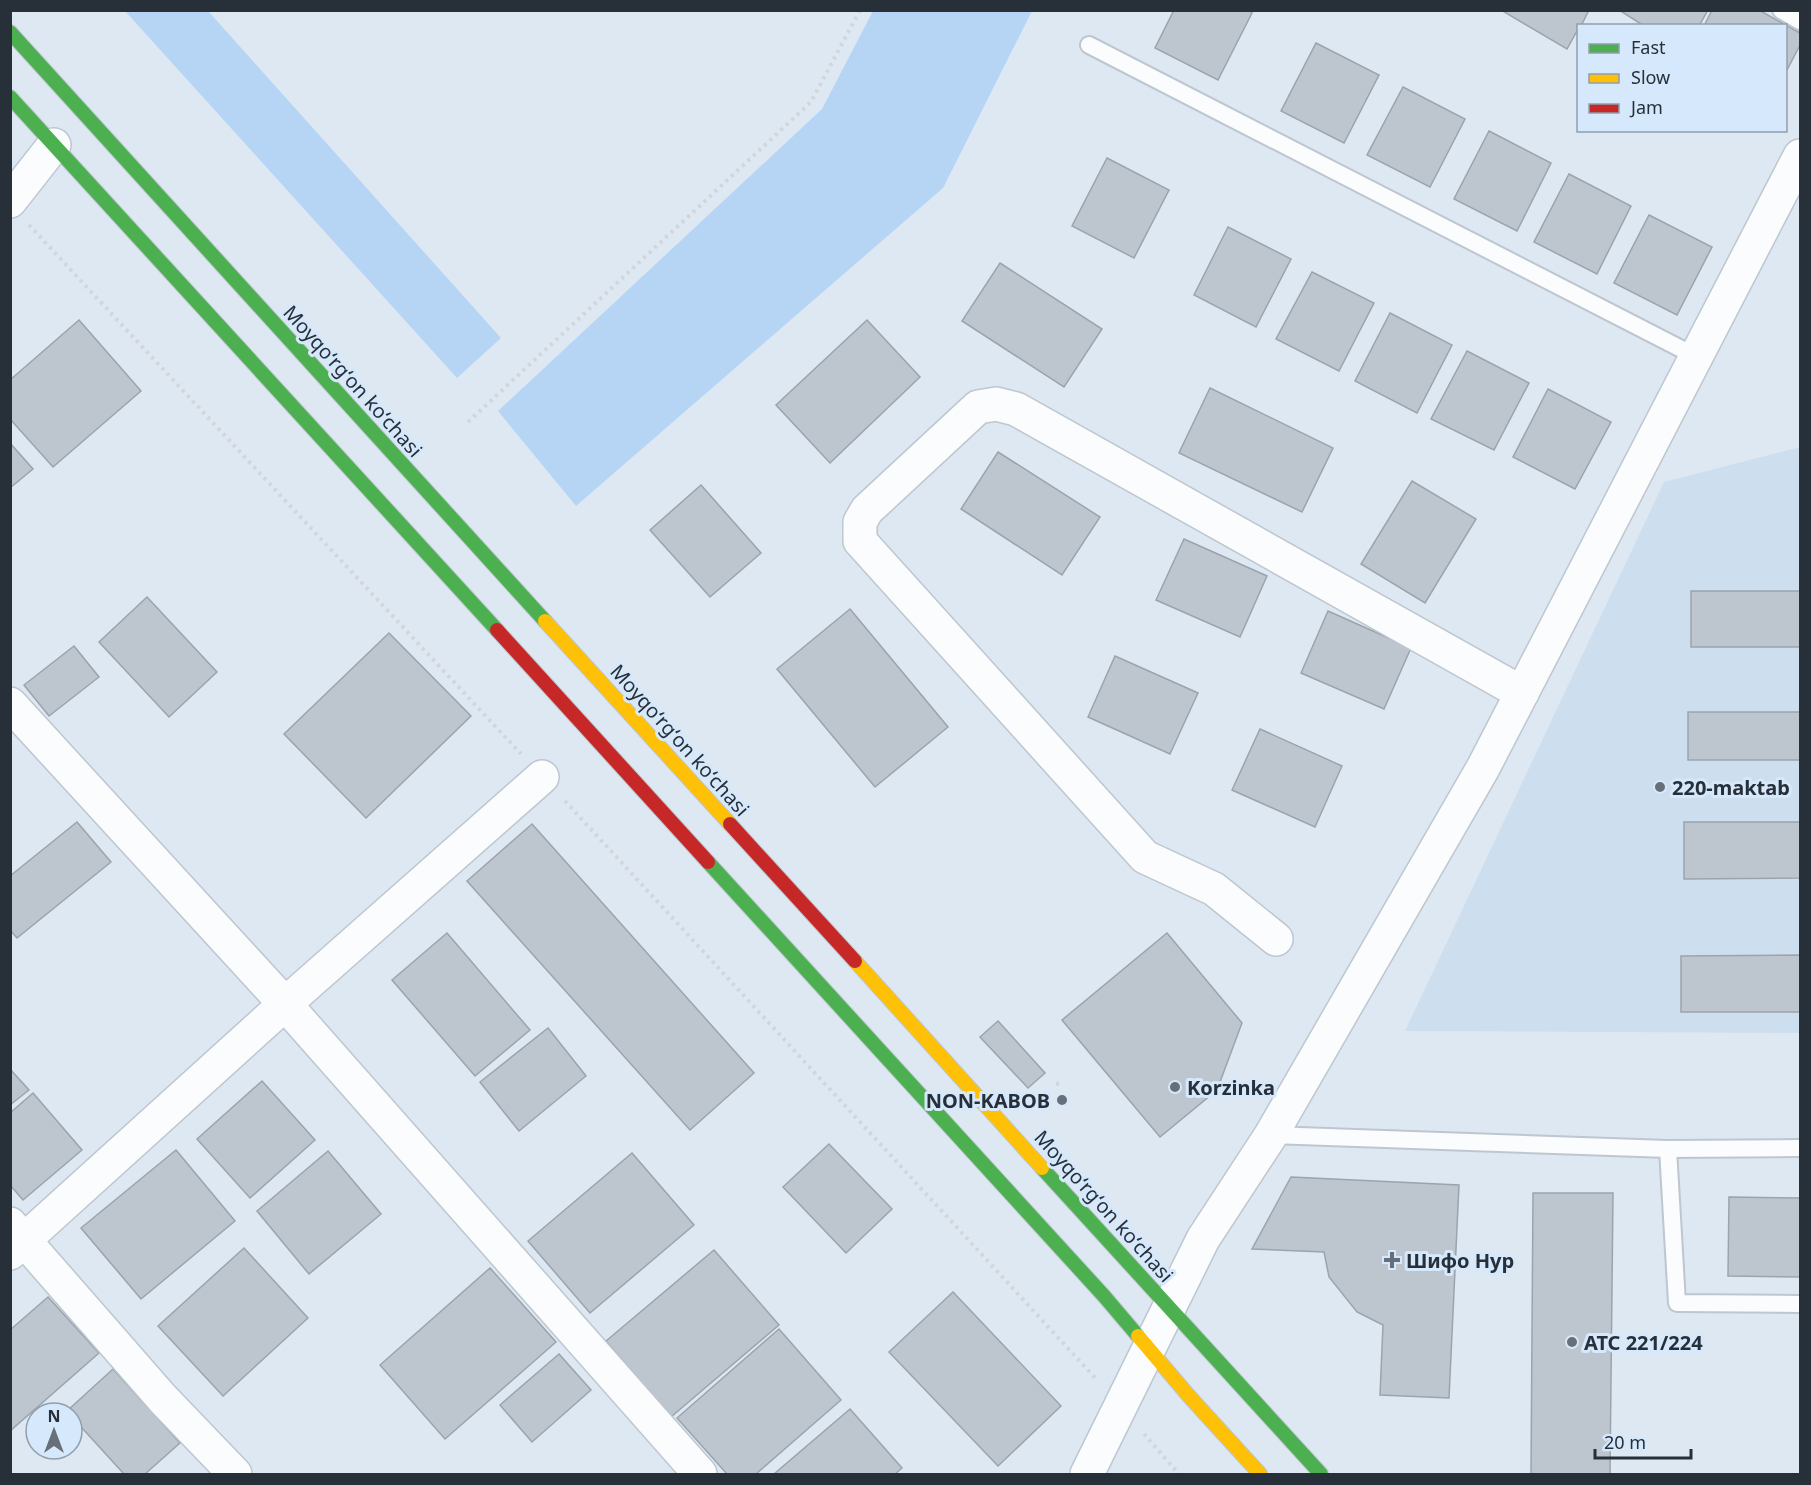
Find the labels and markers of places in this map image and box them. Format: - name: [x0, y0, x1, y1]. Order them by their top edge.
- place label: 220-maktab: [1672, 774, 1790, 801]
- marker: 220-maktab: [1653, 780, 1667, 794]
- place label: Korzinka: [1187, 1074, 1275, 1101]
- marker: Korzinka: [1168, 1080, 1182, 1094]
- place label: NON-KABOB: [926, 1087, 1050, 1114]
- marker: NON-KABOB: [1055, 1093, 1069, 1107]
- place label: Шифо Нур: [1406, 1247, 1514, 1274]
- marker: Шифо Нур: [1383, 1251, 1401, 1269]
- place label: АТС 221/224: [1584, 1329, 1703, 1356]
- marker: АТС 221/224: [1565, 1335, 1579, 1349]

